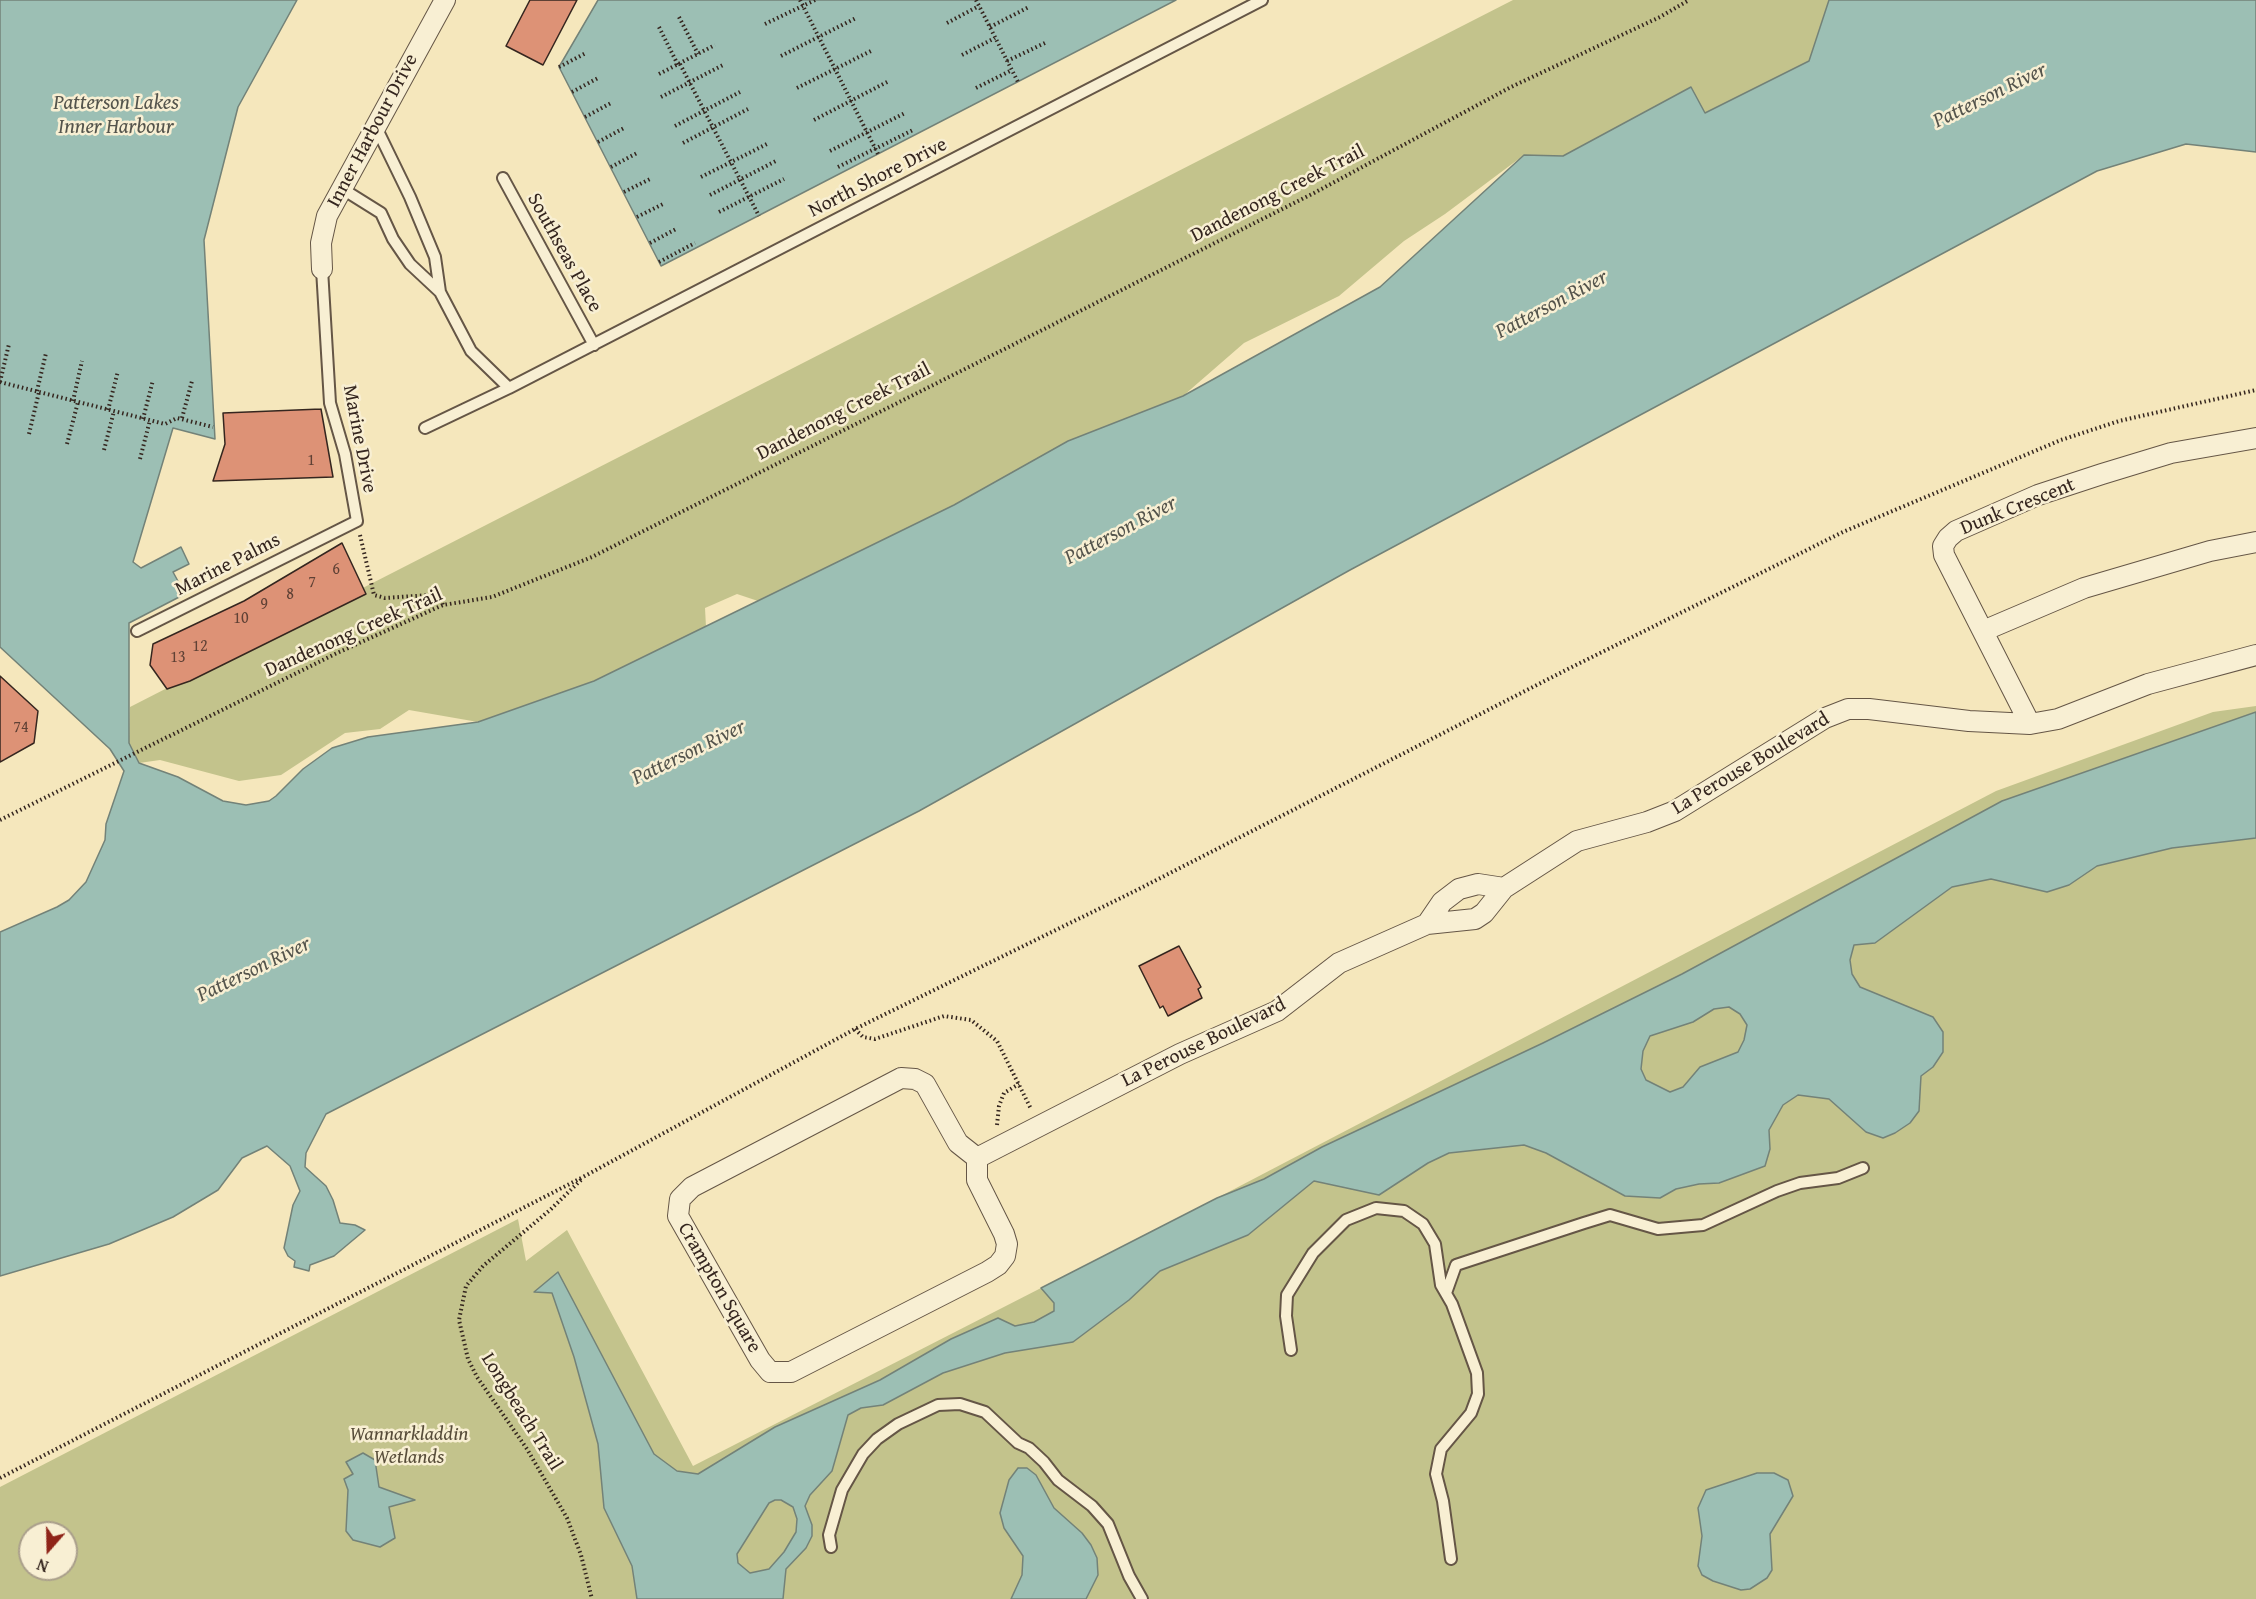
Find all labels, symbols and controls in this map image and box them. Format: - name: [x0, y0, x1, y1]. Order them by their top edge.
- street label: Inner Harbour Drive: [322, 50, 424, 212]
- water label: Patterson River: [1929, 58, 2051, 134]
- water label: Patterson Lakes Inner Harbour: [53, 91, 179, 141]
- street label: North Shore Drive: [805, 133, 951, 223]
- street label: Dandenong Creek Trail: [1187, 140, 1369, 248]
- street label: Southseas Place: [521, 189, 607, 317]
- water label: Patterson River: [1492, 265, 1612, 345]
- street label: Dandenong Creek Trail: [753, 358, 935, 466]
- street label: Marine Drive: [337, 383, 381, 495]
- house number: 1: [307, 451, 315, 471]
- street label: Dunk Crescent: [1957, 473, 2079, 541]
- water label: Patterson River: [1061, 491, 1181, 571]
- street label: Marine Palms: [171, 528, 285, 602]
- house number: 6: [332, 560, 340, 580]
- house number: 7: [308, 573, 316, 593]
- street label: Dandenong Creek Trail: [261, 583, 447, 683]
- house number: 8: [286, 585, 294, 605]
- house number: 9: [260, 595, 268, 615]
- house number: 10: [233, 609, 249, 629]
- house number: 12: [192, 637, 208, 657]
- house number: 13: [170, 648, 186, 668]
- street label: La Perouse Boulevard: [1668, 707, 1834, 821]
- water label: Patterson River: [628, 715, 750, 791]
- house number: 74: [13, 718, 29, 738]
- water label: Patterson River: [193, 932, 315, 1008]
- street label: La Perouse Boulevard: [1118, 993, 1290, 1093]
- street label: Crampton Square: [672, 1219, 766, 1357]
- street label: Longbeach Trail: [475, 1349, 567, 1475]
- park label: Wannarkladdin Wetlands: [350, 1423, 468, 1470]
- north arrow: [18, 1521, 78, 1581]
- text: N: [33, 1553, 52, 1579]

